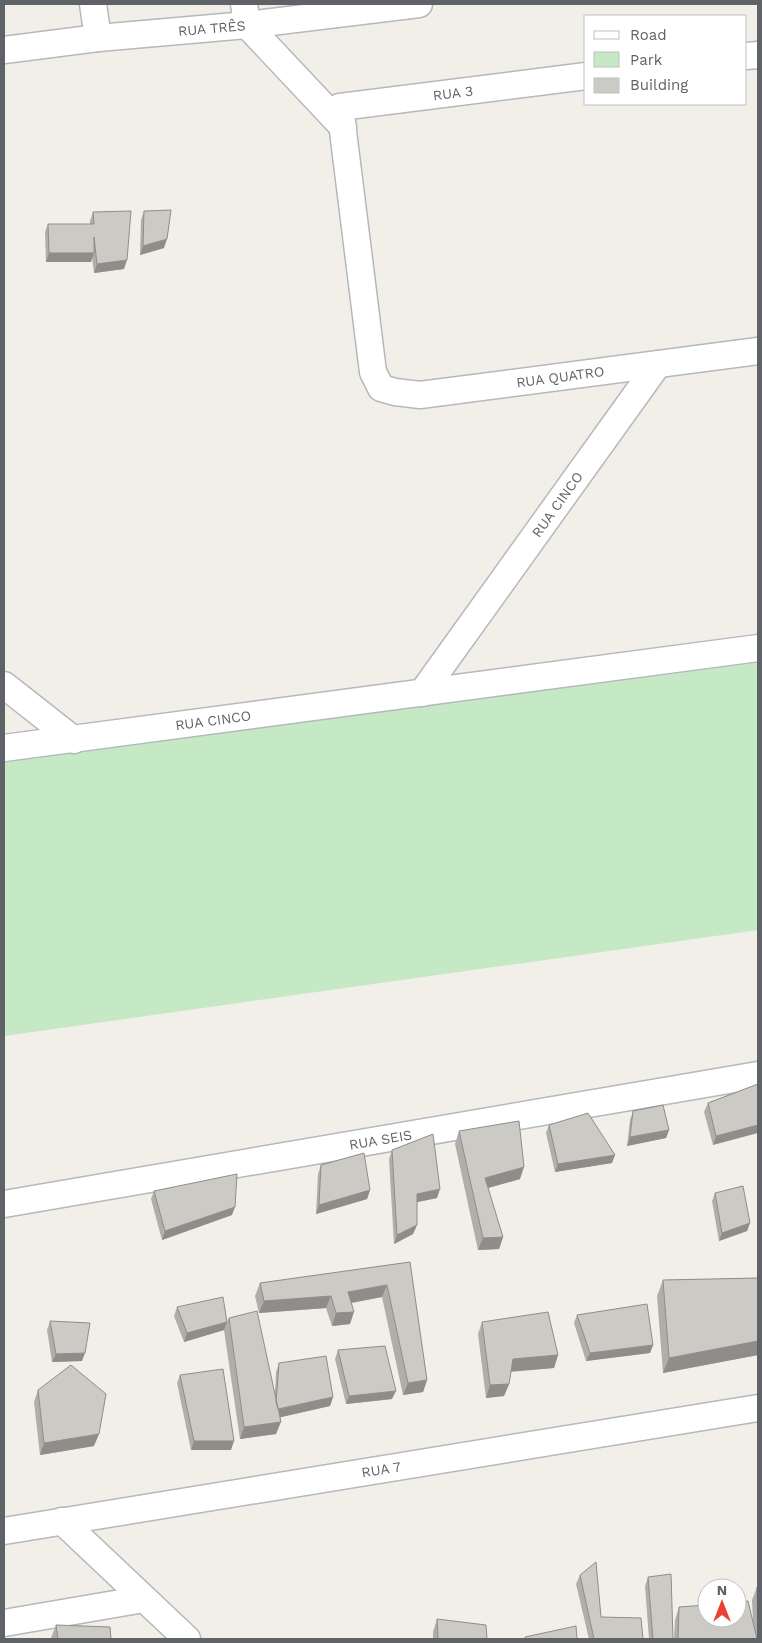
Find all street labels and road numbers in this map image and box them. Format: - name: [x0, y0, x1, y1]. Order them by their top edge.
- street label: RUA TRÊS: [177, 17, 246, 39]
- street label: RUA 3: [432, 83, 474, 103]
- street label: RUA QUATRO: [515, 363, 605, 390]
- street label: RUA CINCO: [528, 469, 586, 540]
- street label: RUA CINCO: [174, 707, 252, 733]
- street label: RUA SEIS: [348, 1126, 413, 1153]
- street label: RUA 7: [360, 1458, 402, 1481]

